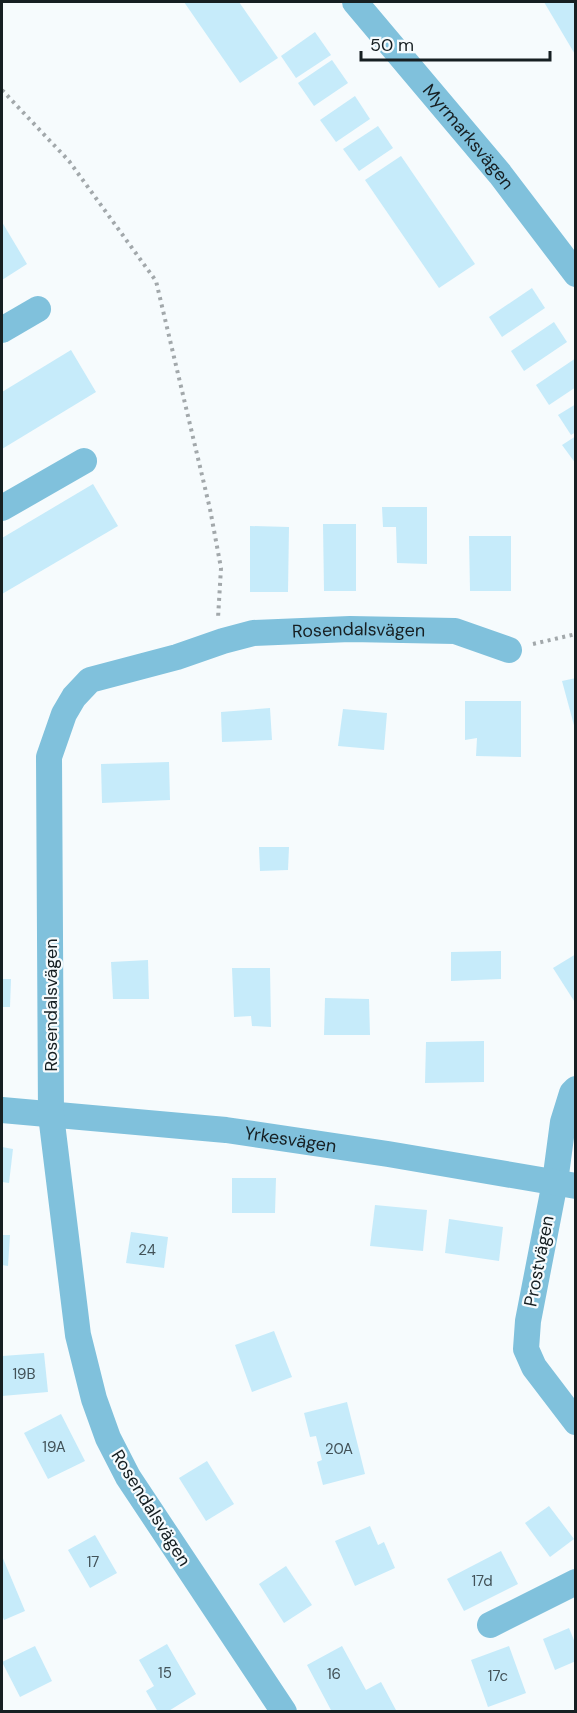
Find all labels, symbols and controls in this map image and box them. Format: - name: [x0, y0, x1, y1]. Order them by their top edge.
- scale bar: [361, 24, 550, 62]
- text: 50 m: [370, 33, 414, 57]
- street label: Myrmarksvägen: [417, 79, 519, 194]
- street label: Rosendalsvägen: [292, 617, 425, 643]
- street label: Rosendalsvägen: [39, 938, 63, 1072]
- street label: Yrkesvägen: [243, 1121, 338, 1158]
- street label: Prostvägen: [518, 1213, 560, 1309]
- house number: 24: [138, 1240, 156, 1260]
- house number: 19B: [12, 1364, 36, 1384]
- house number: 19A: [42, 1437, 66, 1457]
- house number: 20A: [325, 1439, 353, 1459]
- street label: Rosendalsvägen: [106, 1445, 196, 1571]
- house number: 17: [87, 1552, 99, 1572]
- house number: 17d: [471, 1571, 493, 1591]
- house number: 15: [158, 1663, 172, 1683]
- house number: 16: [327, 1664, 341, 1684]
- house number: 17c: [488, 1666, 508, 1686]

